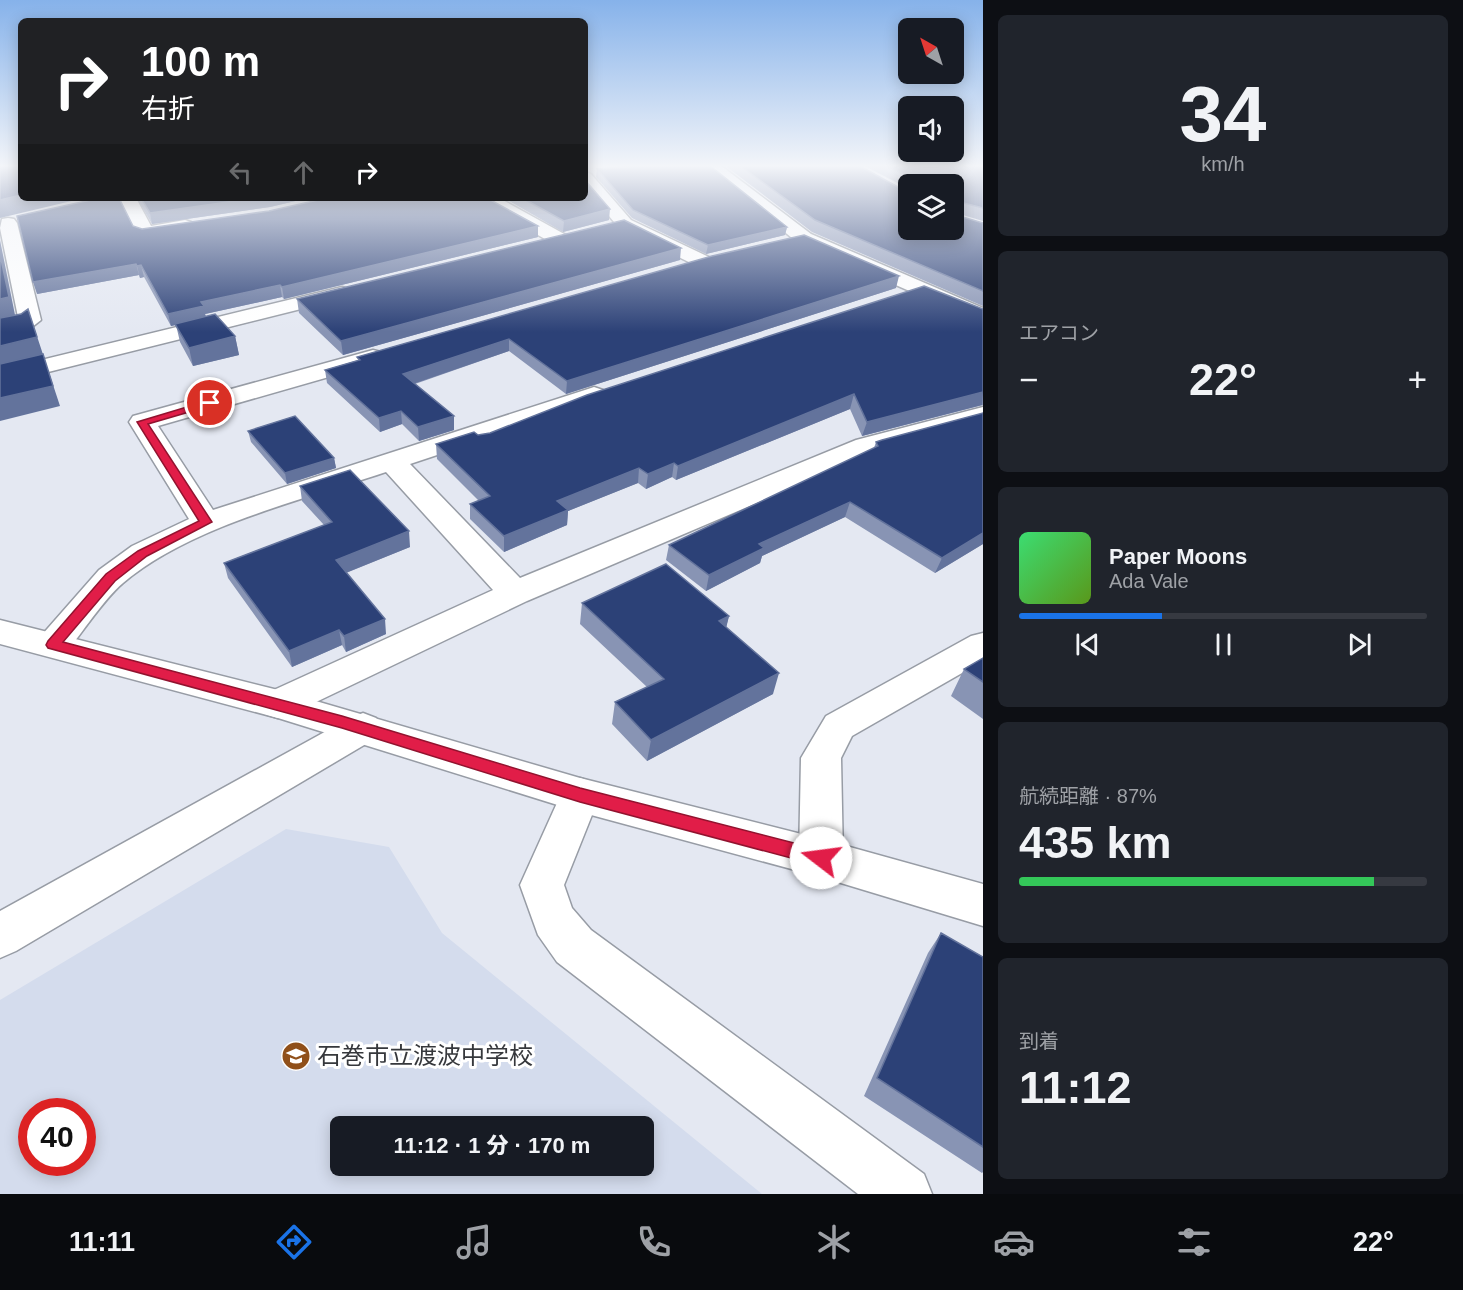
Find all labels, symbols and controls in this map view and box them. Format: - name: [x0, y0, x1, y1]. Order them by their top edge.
- north arrow: [898, 18, 964, 84]
- map controls: [898, 18, 964, 240]
- text: 100 m: [141, 38, 260, 85]
- icon: right: [42, 42, 120, 120]
- text: 34: [1180, 70, 1266, 158]
- text: 右折: [141, 94, 195, 124]
- button: sound: [898, 96, 964, 162]
- text: km/h: [1201, 153, 1245, 175]
- icon: left: [224, 156, 257, 189]
- icon: ahead: [287, 156, 320, 189]
- icon: right: [350, 156, 383, 189]
- button: layers: [898, 174, 964, 240]
- text: エアコン: [1019, 322, 1099, 344]
- text: 22°: [1189, 354, 1257, 405]
- text: −: [1019, 361, 1038, 398]
- text: +: [1408, 361, 1427, 398]
- pin: [184, 377, 235, 428]
- icon: arrive: [193, 386, 226, 419]
- text: Paper Moons: [1109, 544, 1247, 569]
- text: Ada Vale: [1109, 570, 1189, 592]
- icon: previous: [1071, 628, 1104, 661]
- icon: pause: [1207, 628, 1240, 661]
- icon: next: [1343, 628, 1376, 661]
- text: 航続距離 · 87%: [1019, 785, 1157, 807]
- text: 435 km: [1019, 817, 1172, 868]
- position arrow: [789, 826, 853, 890]
- text: 到着: [1019, 1030, 1059, 1052]
- school or university icon: 石巻市立渡波中学校: [280, 1040, 312, 1072]
- place label: 石巻市立渡波中学校: [317, 1042, 533, 1069]
- text: 11:12: [1019, 1062, 1132, 1113]
- speed limit sign: 40: [18, 1098, 96, 1176]
- text: 11:12 · 1 分 · 170 m: [394, 1133, 590, 1158]
- icon: directions: [273, 1221, 315, 1263]
- icon: music: [453, 1221, 495, 1263]
- icon: phone: [633, 1221, 675, 1263]
- icon: climate: [813, 1221, 855, 1263]
- icon: car: [993, 1221, 1035, 1263]
- icon: filters: [1173, 1221, 1215, 1263]
- text: 11:11: [69, 1227, 135, 1257]
- text: 22°: [1353, 1227, 1394, 1257]

